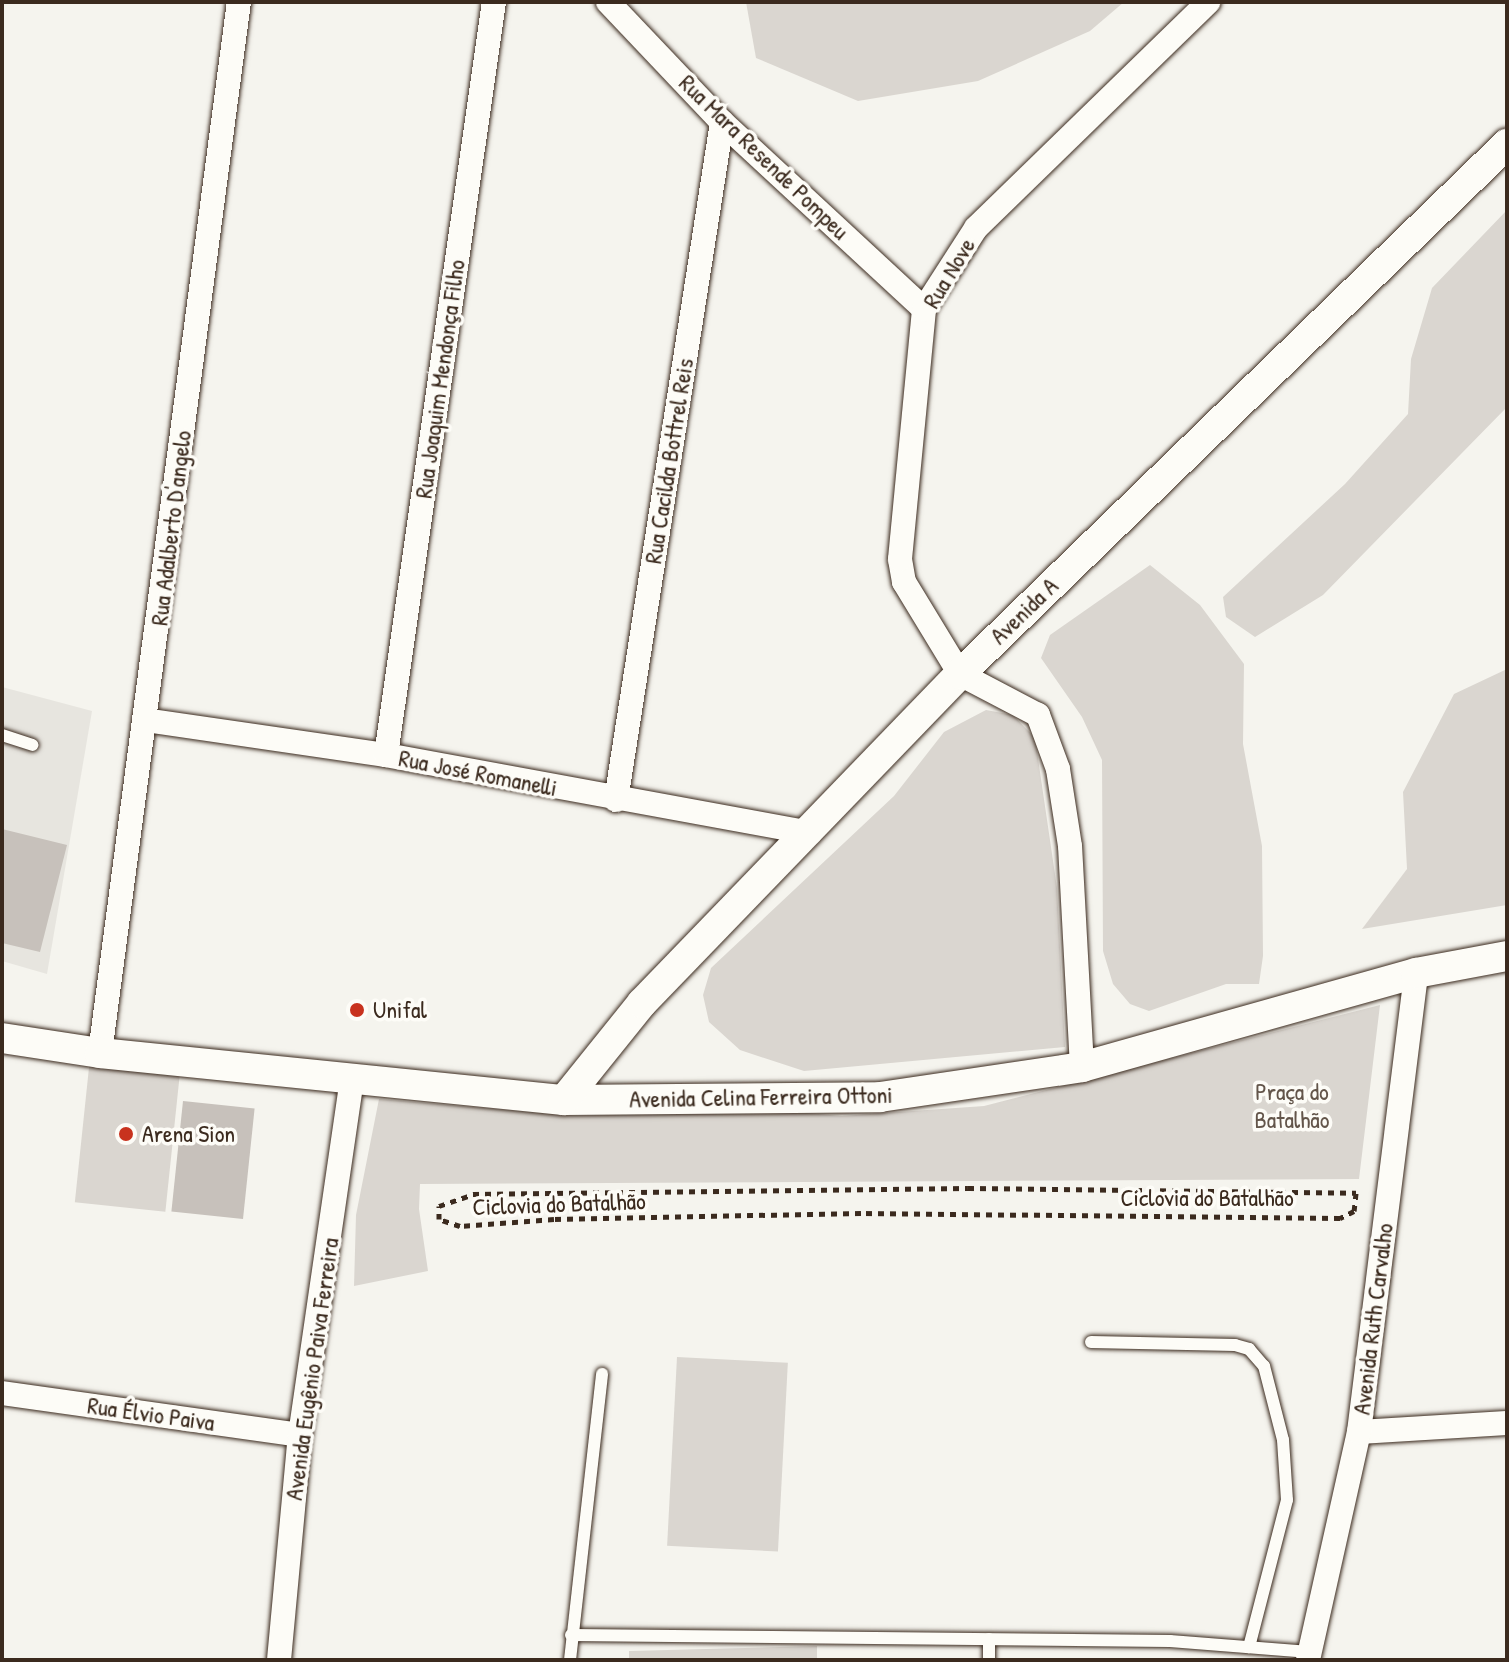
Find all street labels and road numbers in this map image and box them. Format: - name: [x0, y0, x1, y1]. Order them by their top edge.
- street label: Rua Mara Resende Pompeu: [673, 69, 855, 245]
- street label: Rua Nove: [917, 233, 981, 313]
- street label: Rua Joaquim Mendonça Filho: [409, 258, 471, 500]
- street label: Rua Cacilda Bottrel Reis: [639, 356, 699, 566]
- street label: Rua Adalberto D'angelo: [145, 429, 197, 627]
- street label: Avenida A: [984, 572, 1064, 650]
- street label: Rua José Romanelli: [396, 744, 560, 802]
- street label: Avenida Celina Ferreira Ottoni: [629, 1080, 893, 1114]
- street label: Ciclovia do Batalhão: [1120, 1184, 1294, 1212]
- street label: Ciclovia do Batalhão: [472, 1187, 646, 1221]
- street label: Avenida Ruth Carvalho: [1347, 1222, 1399, 1416]
- street label: Avenida Eugênio Paiva Ferreira: [279, 1236, 345, 1502]
- street label: Rua Élvio Paiva: [86, 1391, 216, 1437]

